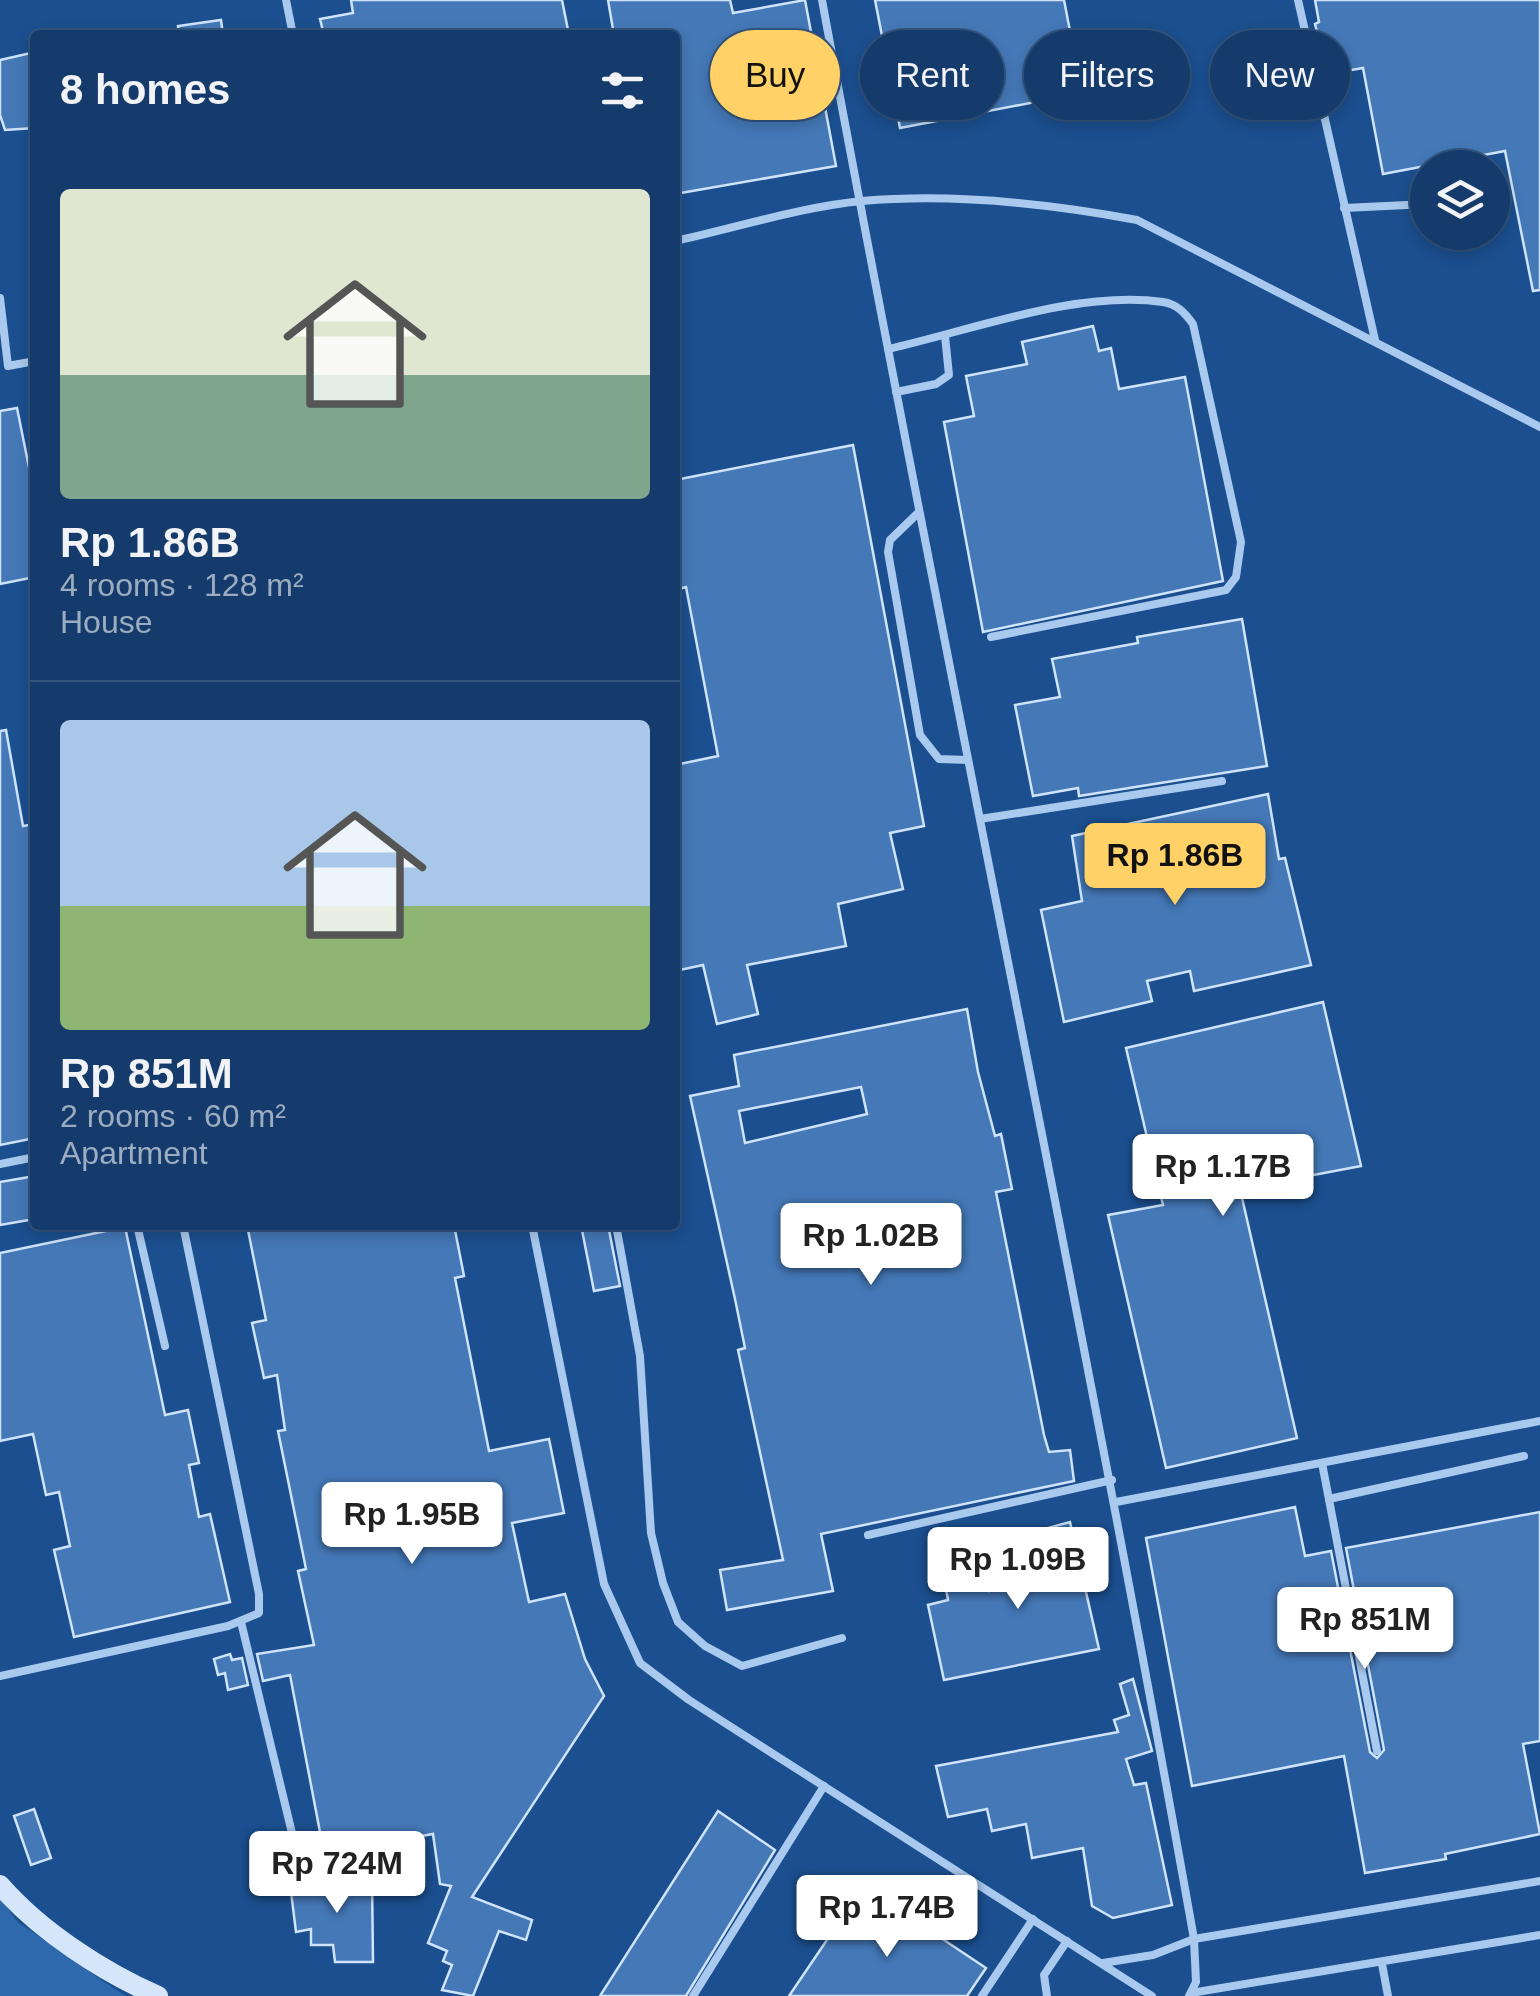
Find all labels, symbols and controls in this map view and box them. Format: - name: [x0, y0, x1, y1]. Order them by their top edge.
- chip: Buy: [710, 30, 840, 120]
- chip: Rent: [860, 30, 1004, 120]
- chip: Filters: [1024, 30, 1190, 120]
- chip: New: [1210, 30, 1350, 120]
- icon: filters: [595, 63, 650, 118]
- text: 8 homes: [60, 66, 230, 113]
- map controls: [1410, 150, 1510, 250]
- button: layers: [1410, 150, 1510, 250]
- icon: home: [265, 254, 445, 434]
- text: Rp 1.86B: [60, 519, 240, 566]
- text: 4 rooms · 128 m²: [60, 567, 304, 603]
- text: House: [60, 604, 153, 640]
- icon: home: [265, 785, 445, 965]
- pin: Rp 1.86B: [1072, 823, 1278, 908]
- text: Rp 1.86B: [1107, 837, 1243, 873]
- text: Rp 851M: [60, 1050, 233, 1097]
- text: 2 rooms · 60 m²: [60, 1098, 286, 1134]
- pin: Rp 1.17B: [1120, 1134, 1326, 1219]
- text: Apartment: [60, 1135, 208, 1171]
- text: Rp 1.17B: [1155, 1148, 1291, 1184]
- pin: Rp 1.02B: [768, 1203, 974, 1288]
- text: Rp 1.02B: [803, 1217, 939, 1253]
- pin: Rp 1.95B: [309, 1482, 515, 1567]
- text: Rp 1.95B: [344, 1496, 480, 1532]
- pin: Rp 1.09B: [915, 1527, 1121, 1612]
- text: Rp 1.09B: [950, 1541, 1086, 1577]
- pin: Rp 851M: [1273, 1587, 1457, 1672]
- text: Rp 851M: [1299, 1601, 1431, 1637]
- pin: Rp 724M: [245, 1831, 429, 1916]
- text: Rp 724M: [271, 1845, 403, 1881]
- pin: Rp 1.74B: [784, 1875, 990, 1960]
- text: Rp 1.74B: [819, 1889, 955, 1925]

